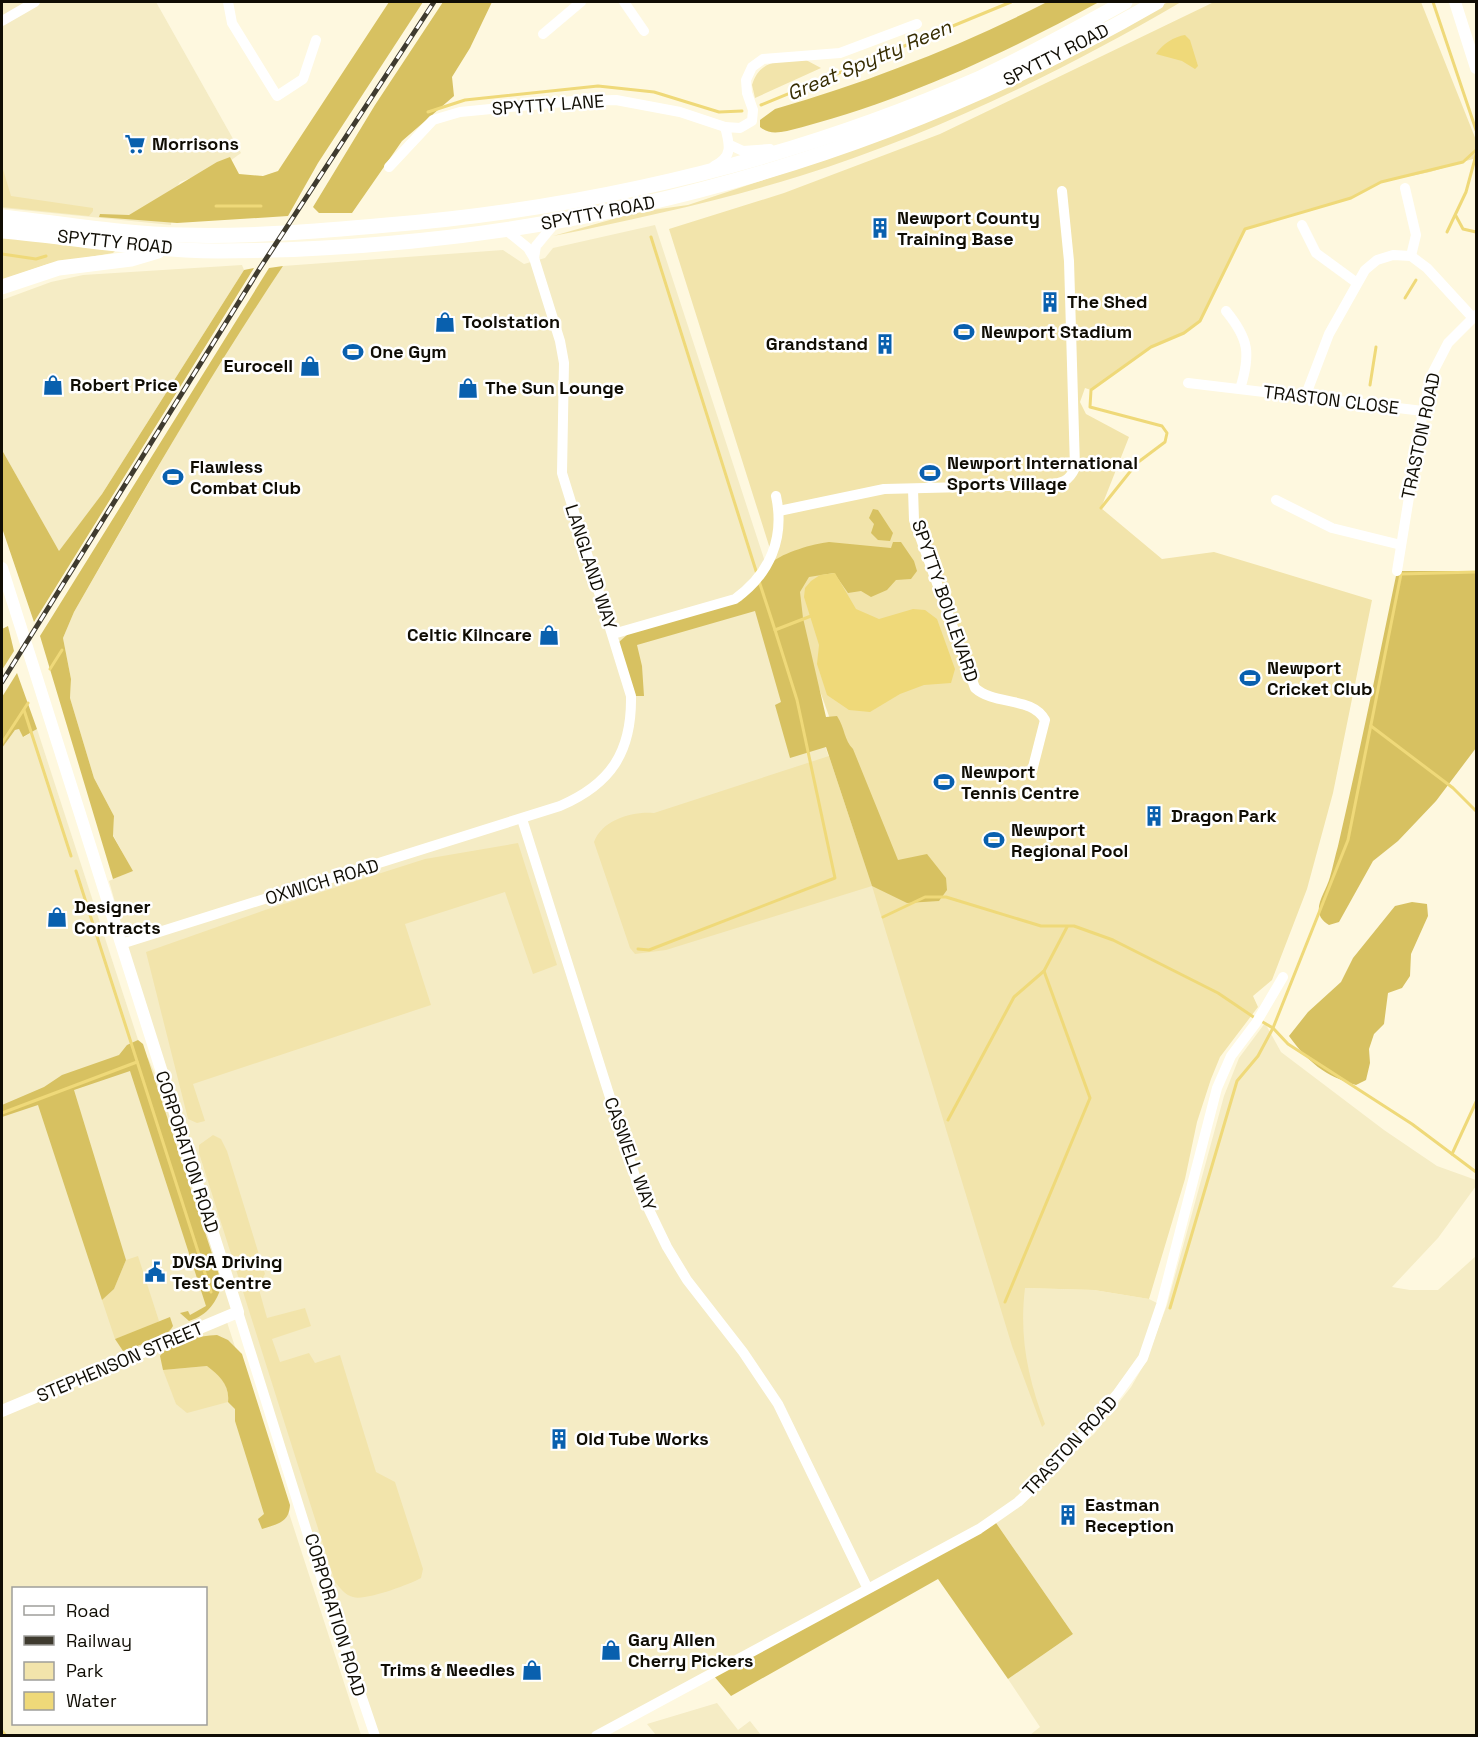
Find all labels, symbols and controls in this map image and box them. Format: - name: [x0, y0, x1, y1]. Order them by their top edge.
- water label: Great Spytty Reen: [783, 13, 956, 106]
- street label: SPYTTY ROAD: [999, 18, 1113, 91]
- street label: SPYTTY LANE: [491, 89, 605, 120]
- supermarket icon: Morrisons: [123, 132, 147, 156]
- place label: Morrisons: [152, 132, 239, 155]
- street label: SPYTTY ROAD: [539, 190, 657, 235]
- place label: Newport County Training Base: [897, 206, 1040, 250]
- building icon: Newport County Training Base: [868, 216, 892, 240]
- street label: SPYTTY ROAD: [56, 224, 174, 259]
- building icon: The Shed: [1038, 290, 1062, 314]
- place label: The Shed: [1067, 290, 1148, 313]
- shop icon: Toolstation: [433, 310, 457, 334]
- place label: Toolstation: [462, 310, 560, 333]
- sports icon: Newport Stadium: [952, 320, 976, 344]
- place label: Newport Stadium: [981, 320, 1132, 343]
- place label: Grandstand: [766, 332, 868, 355]
- building icon: Grandstand: [873, 332, 897, 356]
- sports icon: One Gym: [341, 340, 365, 364]
- place label: One Gym: [370, 340, 447, 363]
- place label: Eurocell: [224, 354, 293, 377]
- shop icon: Eurocell: [298, 354, 322, 378]
- street label: TRASTON ROAD: [1396, 370, 1445, 501]
- shop icon: Robert Price: [41, 373, 65, 397]
- place label: Robert Price: [70, 373, 178, 396]
- shop icon: The Sun Lounge: [456, 376, 480, 400]
- place label: The Sun Lounge: [485, 376, 624, 399]
- street label: TRASTON CLOSE: [1262, 380, 1400, 419]
- place label: Newport International Sports Village: [947, 451, 1138, 495]
- place label: Flawless Combat Club: [190, 455, 301, 499]
- sports icon: Newport International Sports Village: [918, 461, 942, 485]
- sports icon: Flawless Combat Club: [161, 465, 185, 489]
- street label: LANGLAND WAY: [560, 501, 623, 633]
- street label: SPYTTY BOULEVARD: [907, 517, 984, 685]
- place label: Celtic Kilncare: [407, 623, 532, 646]
- shop icon: Celtic Kilncare: [537, 623, 561, 647]
- place label: Newport Cricket Club: [1267, 656, 1373, 700]
- sports icon: Newport Cricket Club: [1238, 666, 1262, 690]
- place label: Newport Tennis Centre: [961, 760, 1079, 804]
- sports icon: Newport Tennis Centre: [932, 770, 956, 794]
- building icon: Dragon Park: [1142, 804, 1166, 828]
- place label: Dragon Park: [1171, 804, 1277, 827]
- place label: Newport Regional Pool: [1011, 818, 1128, 862]
- sports icon: Newport Regional Pool: [982, 828, 1006, 852]
- street label: OXWICH ROAD: [262, 853, 382, 910]
- place label: Designer Contracts: [74, 895, 161, 939]
- shop icon: Designer Contracts: [45, 905, 69, 929]
- street label: CORPORATION ROAD: [150, 1068, 225, 1236]
- street label: CASWELL WAY: [599, 1094, 662, 1214]
- place label: DVSA Driving Test Centre: [172, 1250, 283, 1294]
- public building icon: DVSA Driving Test Centre: [143, 1260, 167, 1284]
- street label: STEPHENSON STREET: [33, 1316, 207, 1407]
- street label: TRASTON ROAD: [1017, 1391, 1122, 1501]
- building icon: Old Tube Works: [547, 1427, 571, 1451]
- place label: Old Tube Works: [576, 1427, 709, 1450]
- place label: Eastman Reception: [1085, 1493, 1174, 1537]
- building icon: Eastman Reception: [1056, 1503, 1080, 1527]
- street label: CORPORATION ROAD: [300, 1531, 371, 1699]
- legend: [12, 1587, 207, 1725]
- text: Road: [66, 1599, 110, 1622]
- place label: Gary Allen Cherry Pickers: [628, 1628, 754, 1672]
- text: Railway: [66, 1629, 132, 1652]
- shop icon: Gary Allen Cherry Pickers: [599, 1638, 623, 1662]
- place label: Trims & Needles: [380, 1658, 515, 1681]
- shop icon: Trims & Needles: [520, 1658, 544, 1682]
- text: Park: [66, 1659, 104, 1682]
- text: Water: [66, 1689, 117, 1712]

